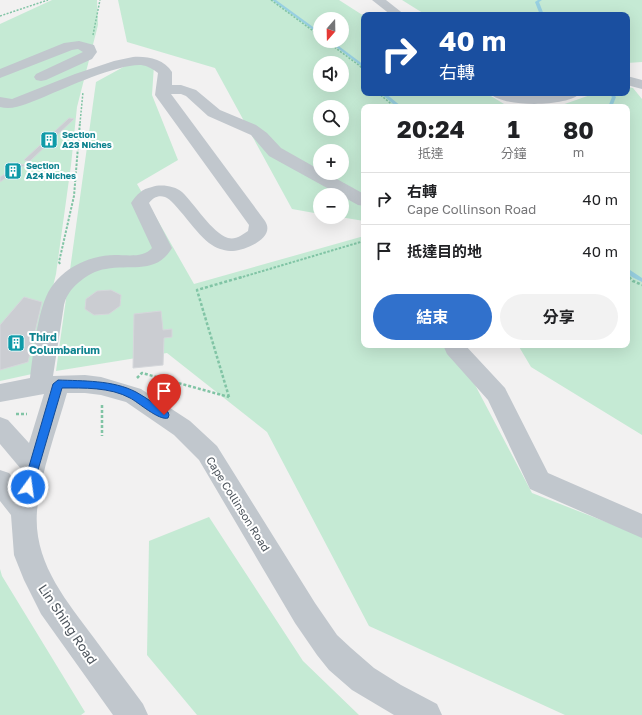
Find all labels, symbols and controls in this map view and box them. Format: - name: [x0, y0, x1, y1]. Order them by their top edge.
- north arrow: [313, 12, 349, 48]
- map controls: [313, 12, 349, 224]
- text: 40 m: [439, 24, 506, 57]
- icon: right: [373, 28, 425, 80]
- button: sound: [313, 56, 349, 92]
- text: 右轉: [439, 61, 475, 83]
- button: search: [313, 100, 349, 136]
- text: 20:24: [397, 114, 465, 143]
- text: 1: [508, 114, 520, 143]
- text: 80: [563, 115, 594, 144]
- place label: Section A23 Niches: [62, 129, 112, 150]
- building icon: Section A23 Niches: [39, 130, 59, 150]
- button: +: [313, 144, 349, 180]
- text: m: [573, 144, 584, 160]
- text: 抵達: [418, 145, 444, 161]
- text: 分鐘: [501, 145, 527, 161]
- place label: Section A24 Niches: [26, 160, 76, 181]
- building icon: Section A24 Niches: [3, 161, 23, 181]
- text: 右轉: [407, 182, 437, 200]
- button: −: [313, 188, 349, 224]
- icon: right: [373, 188, 395, 210]
- text: 40 m: [583, 190, 618, 208]
- text: Cape Collinson Road: [407, 201, 536, 217]
- icon: arrive: [373, 240, 395, 262]
- text: 抵達目的地: [407, 242, 482, 260]
- text: 40 m: [583, 242, 618, 260]
- button: 結束: [373, 294, 492, 340]
- button: 分享: [500, 294, 618, 340]
- place label: Third Columbarium: [29, 330, 100, 356]
- building icon: Third Columbarium: [6, 333, 26, 353]
- pin: [147, 374, 181, 415]
- icon: arrive: [153, 380, 175, 402]
- street label: Cape Collinson Road: [204, 454, 273, 554]
- position arrow: [7, 466, 49, 508]
- street label: Lin Shing Road: [35, 581, 101, 667]

